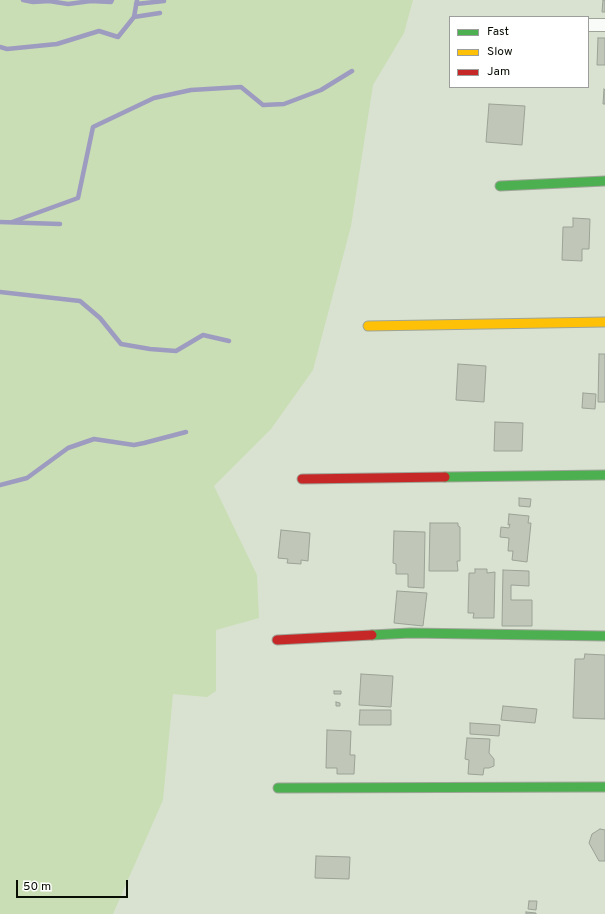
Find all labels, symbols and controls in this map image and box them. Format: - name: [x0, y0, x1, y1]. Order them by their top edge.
- legend: [449, 16, 589, 88]
- text: Fast: [487, 24, 509, 40]
- text: Slow: [487, 44, 513, 60]
- text: Jam: [487, 64, 510, 80]
- scale bar: [18, 872, 130, 898]
- text: 50 m: [23, 879, 51, 895]

